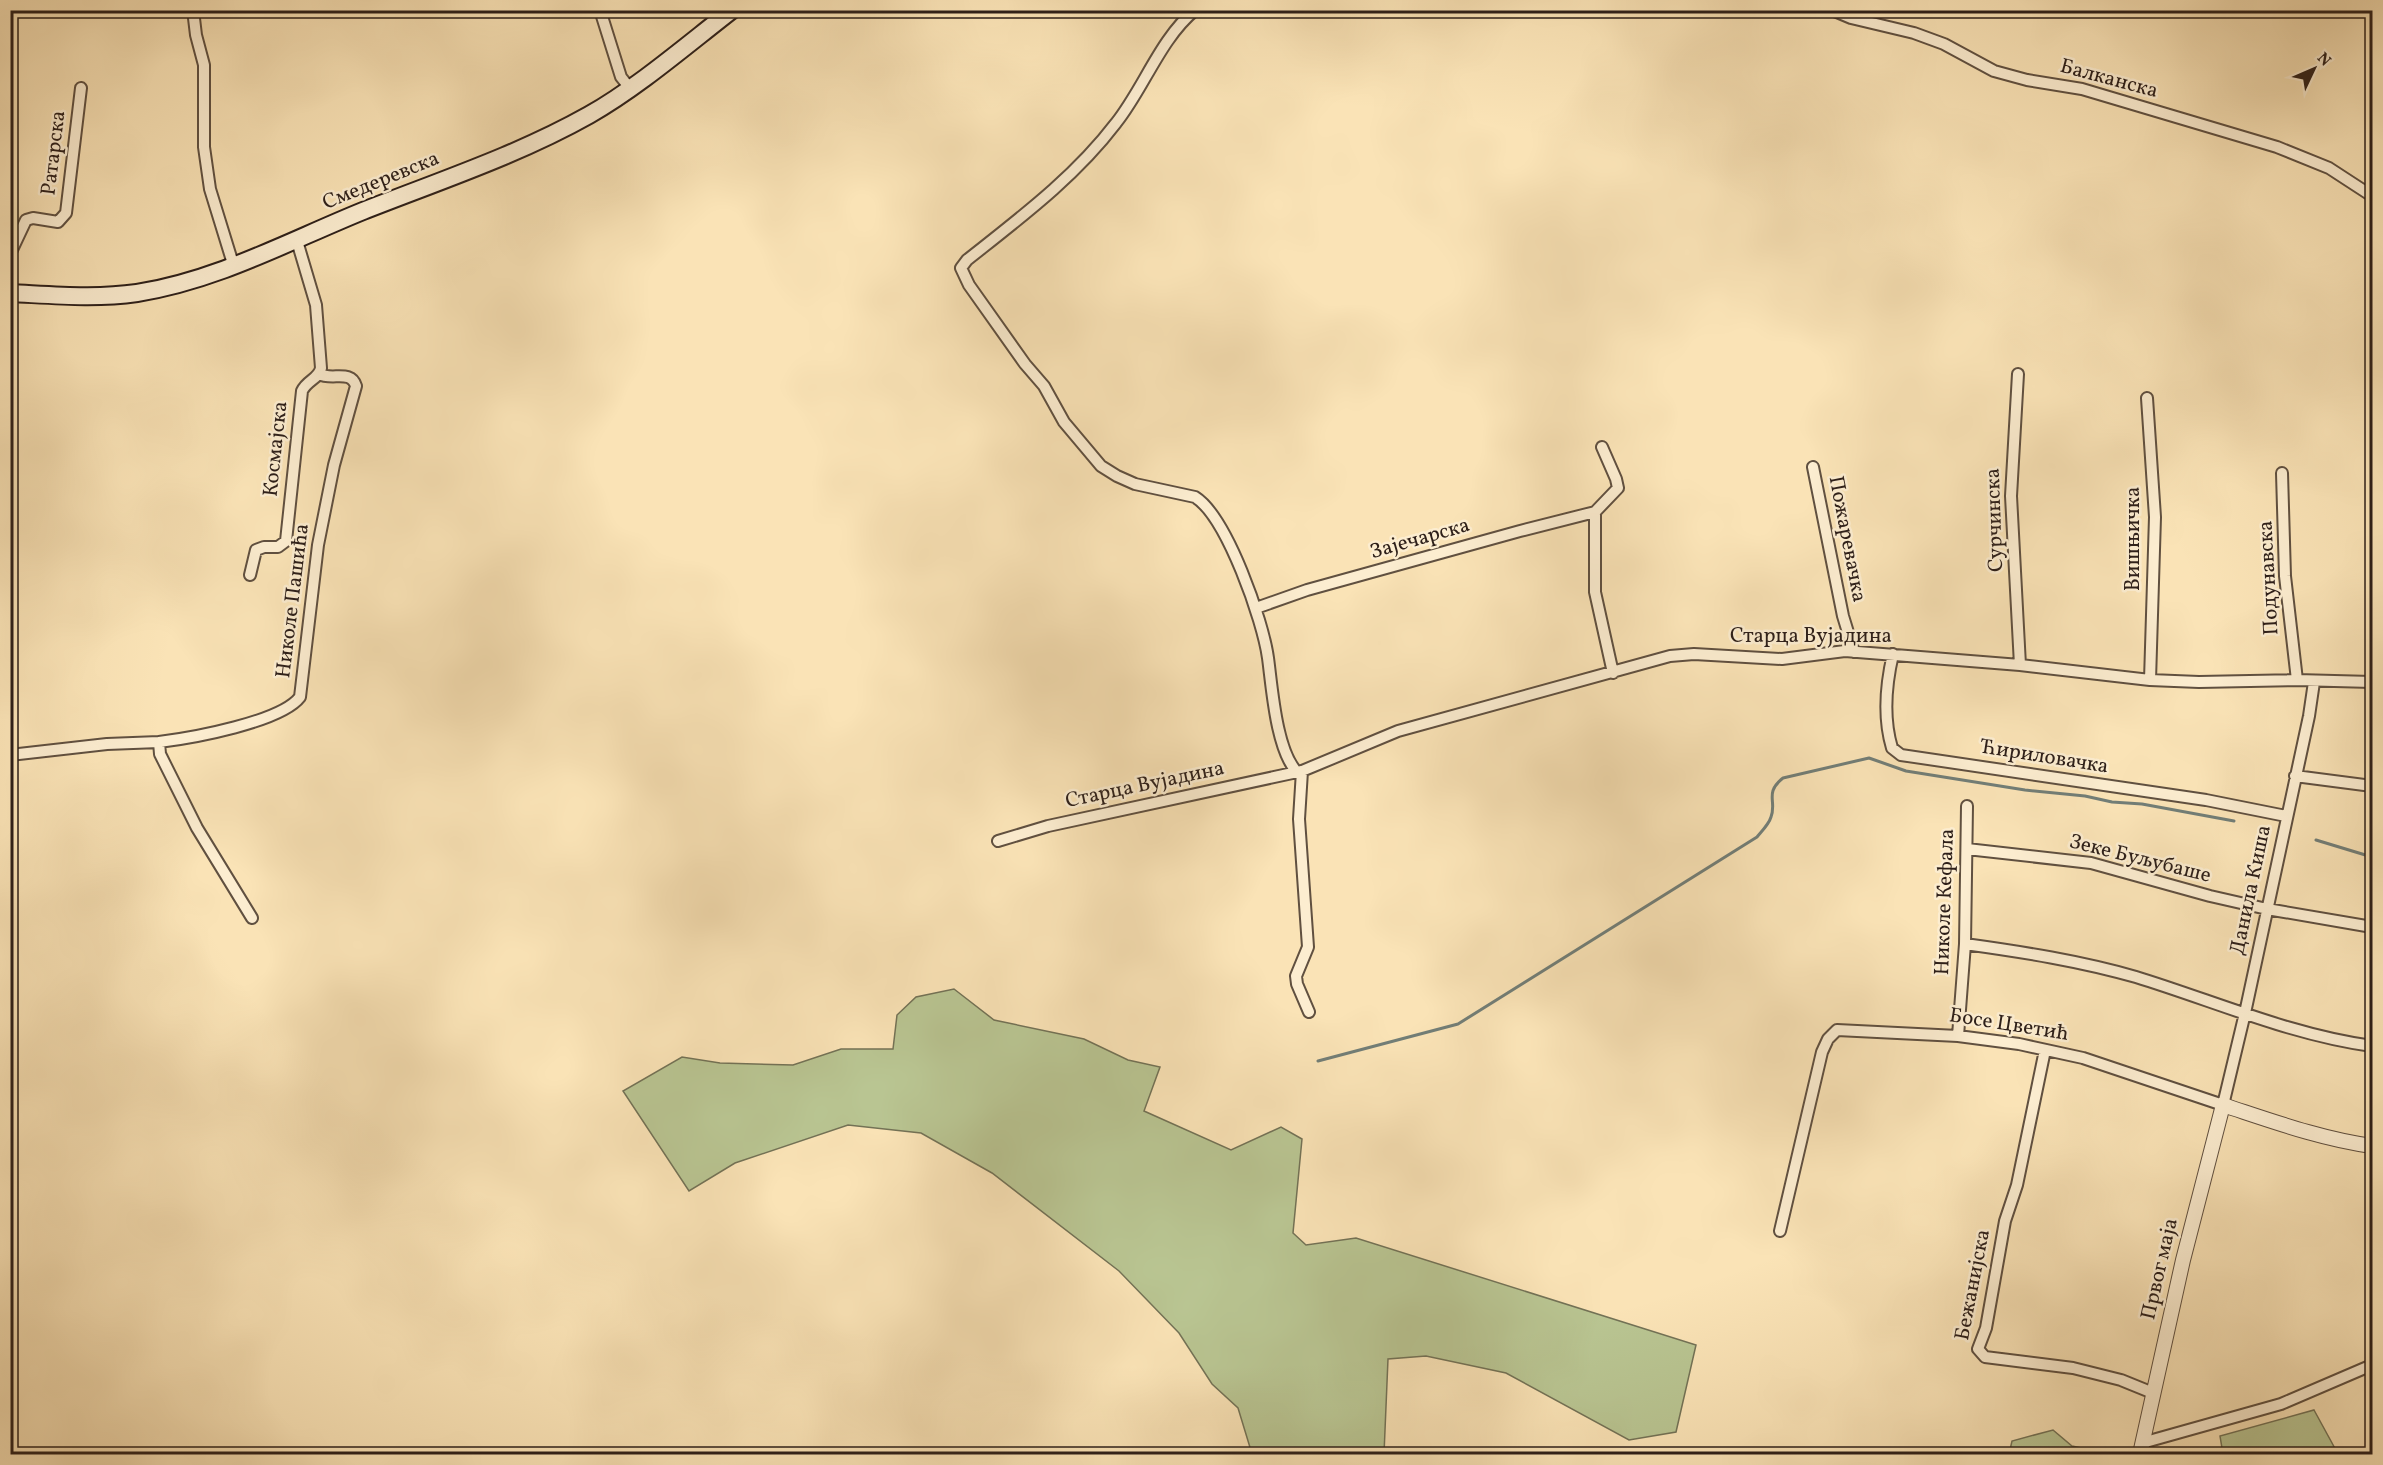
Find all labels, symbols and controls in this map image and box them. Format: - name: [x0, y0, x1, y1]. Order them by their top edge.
- north arrow: [2284, 39, 2344, 99]
- text: N: [2311, 48, 2336, 72]
- street label: Балканска: [2057, 52, 2161, 106]
- street label: Ратарска: [34, 109, 74, 197]
- street label: Смедеревска: [318, 144, 444, 218]
- street label: Космајска: [257, 400, 295, 498]
- street label: Сурчинска: [1979, 467, 2011, 573]
- street label: Пожаревачка: [1821, 473, 1873, 605]
- street label: Вишњичка: [2119, 487, 2148, 591]
- street label: Зајечарска: [1367, 511, 1473, 567]
- street label: Подунавска: [2252, 520, 2286, 636]
- street label: Николе Пашића: [269, 522, 317, 680]
- street label: Старца Вујадина: [1730, 622, 1892, 651]
- street label: Ћириловачка: [1977, 732, 2111, 782]
- street label: Старца Вујадина: [1063, 754, 1227, 816]
- street label: Данила Киша: [2223, 822, 2279, 958]
- street label: Зеке Буљубаше: [2066, 827, 2214, 891]
- street label: Николе Кефала: [1928, 828, 1962, 976]
- street label: Босе Цветић: [1947, 1001, 2071, 1049]
- street label: Првог маја: [2134, 1215, 2186, 1323]
- street label: Бежанијска: [1948, 1227, 1998, 1343]

